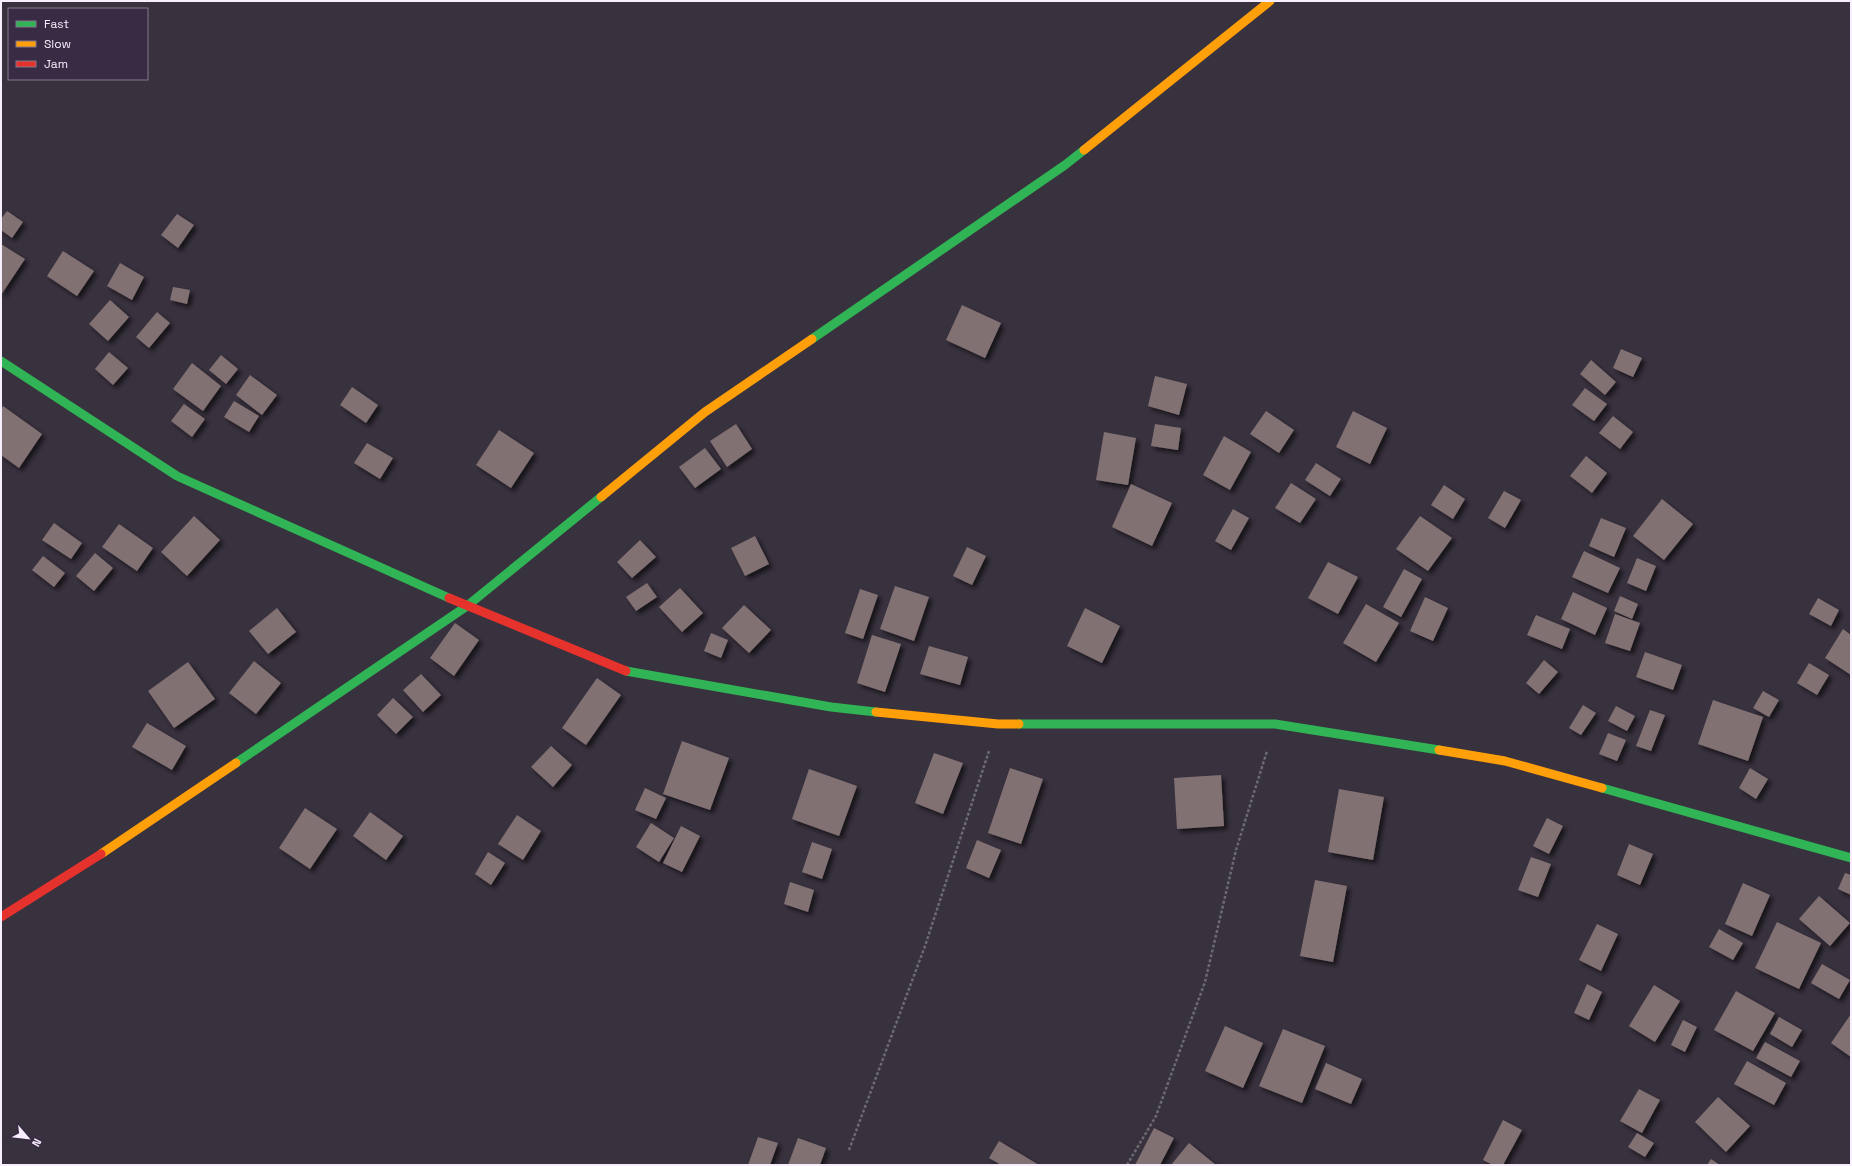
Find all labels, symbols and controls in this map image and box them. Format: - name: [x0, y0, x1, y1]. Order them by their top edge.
- legend: [8, 8, 148, 80]
- text: Fast: [44, 16, 69, 32]
- text: Slow: [44, 36, 71, 52]
- text: Jam: [44, 56, 68, 72]
- north arrow: [8, 1118, 48, 1158]
- text: N: [29, 1136, 45, 1149]

